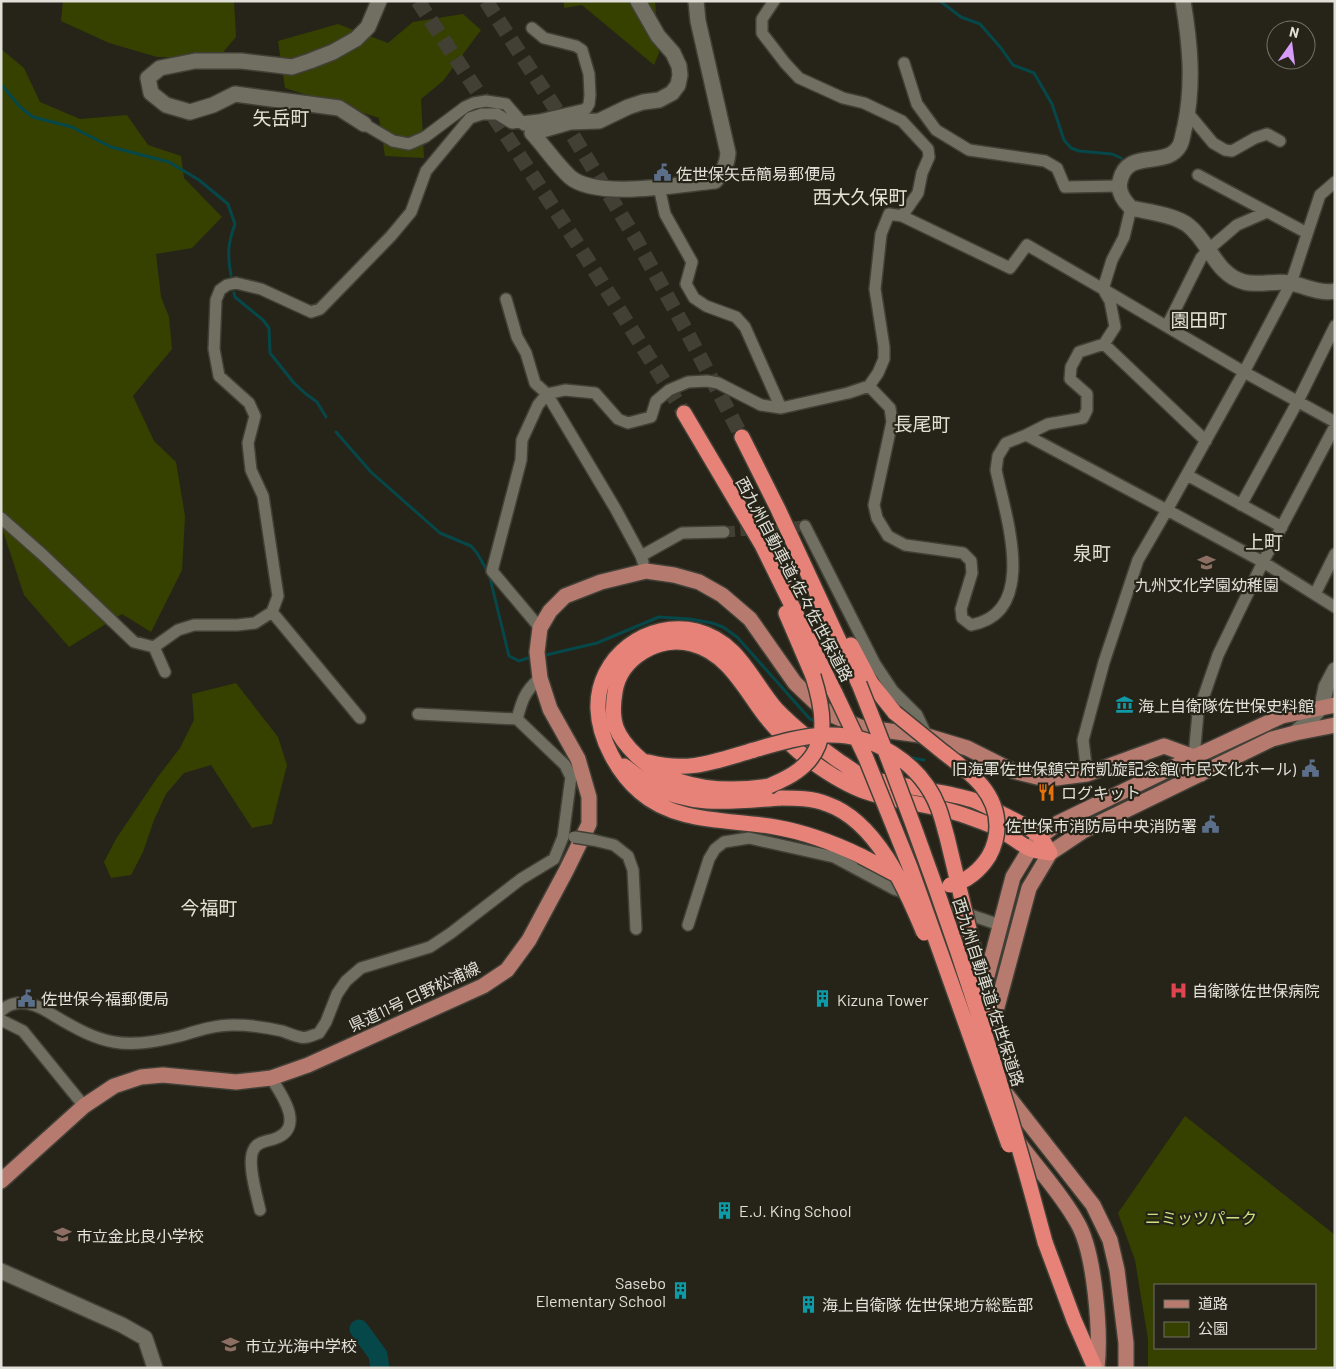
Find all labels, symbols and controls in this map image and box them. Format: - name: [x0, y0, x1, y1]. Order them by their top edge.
- north arrow: [1266, 20, 1316, 70]
- text: N: [1288, 23, 1301, 41]
- district label: 矢岳町: [252, 106, 310, 129]
- public building icon: 佐世保矢岳簡易郵便局: [652, 163, 672, 183]
- place label: 佐世保矢岳簡易郵便局: [676, 164, 836, 183]
- district label: 西大久保町: [812, 185, 908, 208]
- district label: 園田町: [1170, 308, 1228, 331]
- district label: 長尾町: [893, 412, 951, 435]
- street label: 西九州自動車道;佐々佐世保道路: [733, 473, 857, 685]
- district label: 上町: [1245, 530, 1283, 553]
- district label: 泉町: [1073, 541, 1111, 564]
- school or university icon: 九州文化学園幼稚園: [1197, 552, 1217, 572]
- place label: 九州文化学園幼稚園: [1135, 575, 1279, 594]
- museum icon: 海上自衛隊佐世保史料館: [1114, 695, 1134, 715]
- place label: 海上自衛隊佐世保史料館: [1138, 696, 1314, 715]
- public building icon: 旧海軍佐世保鎮守府凱旋記念館(市民文化ホール): [1300, 758, 1320, 778]
- place label: 旧海軍佐世保鎮守府凱旋記念館(市民文化ホール): [952, 759, 1297, 778]
- restaurant icon: ログキット: [1037, 782, 1057, 802]
- place label: ログキット: [1061, 783, 1141, 802]
- public building icon: 佐世保市消防局中央消防署: [1201, 815, 1221, 835]
- place label: 佐世保市消防局中央消防署: [1005, 816, 1197, 835]
- street label: 西九州自動車道;佐世保道路: [950, 895, 1028, 1089]
- district label: 今福町: [180, 896, 238, 919]
- street label: 県道11号 日野松浦線: [345, 957, 483, 1035]
- hospital icon: 自衛隊佐世保病院: [1168, 980, 1188, 1000]
- place label: 自衛隊佐世保病院: [1192, 981, 1320, 1000]
- public building icon: 佐世保今福郵便局: [17, 988, 37, 1008]
- place label: 佐世保今福郵便局: [41, 989, 169, 1008]
- building icon: Kizuna Tower: [813, 989, 833, 1009]
- place label: Kizuna Tower: [837, 990, 929, 1009]
- building icon: E.J. King School: [715, 1200, 735, 1220]
- place label: E.J. King School: [739, 1201, 851, 1220]
- park label: ニミッツパーク: [1145, 1208, 1257, 1227]
- school or university icon: 市立金比良小学校: [52, 1225, 72, 1245]
- place label: 市立金比良小学校: [76, 1226, 204, 1245]
- place label: Sasebo Elementary School: [536, 1273, 666, 1310]
- building icon: Sasebo Elementary School: [670, 1281, 690, 1301]
- legend: [1154, 1284, 1316, 1349]
- building icon: 海上自衛隊 佐世保地方総監部: [798, 1294, 818, 1314]
- text: 道路: [1198, 1294, 1228, 1312]
- place label: 海上自衛隊 佐世保地方総監部: [822, 1295, 1033, 1314]
- text: 公園: [1198, 1319, 1228, 1337]
- school or university icon: 市立光海中学校: [221, 1335, 241, 1355]
- place label: 市立光海中学校: [245, 1336, 357, 1355]

